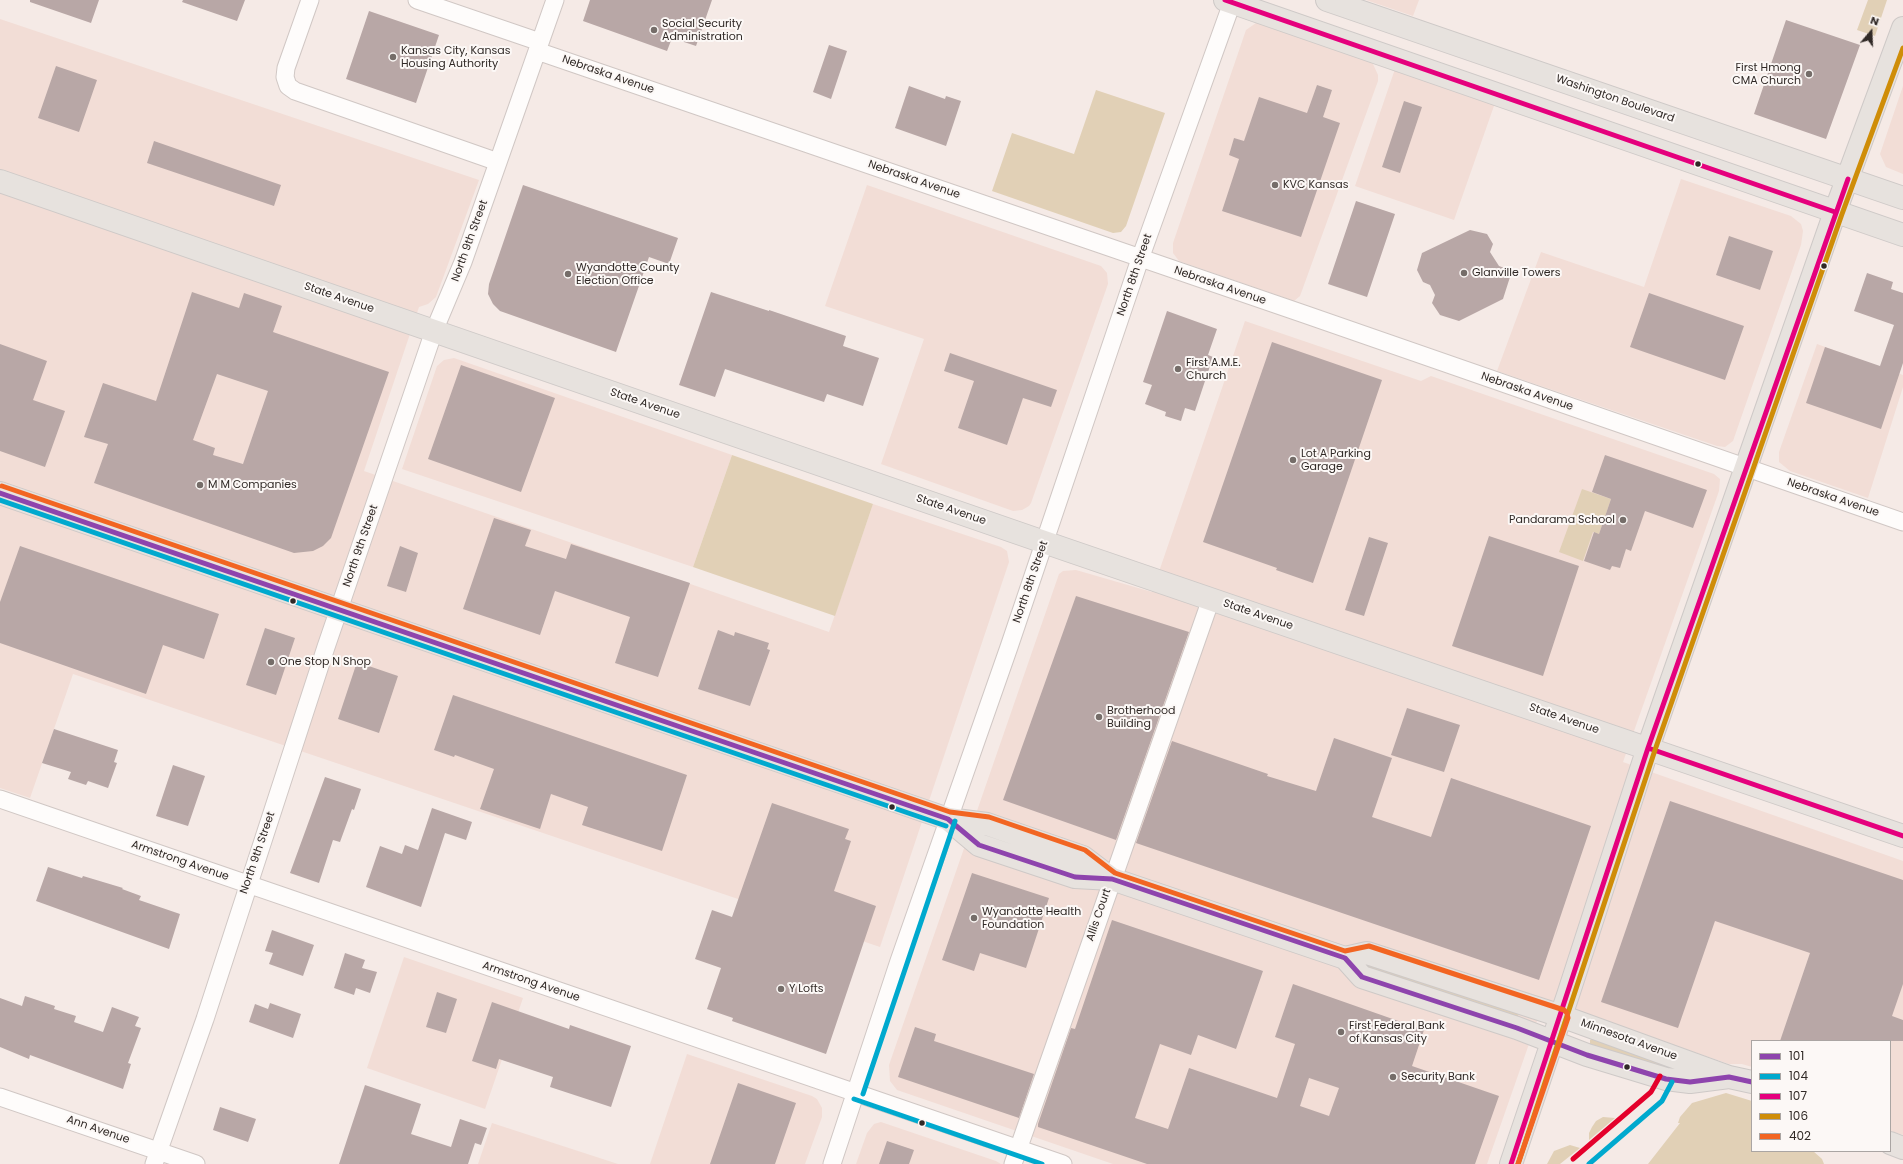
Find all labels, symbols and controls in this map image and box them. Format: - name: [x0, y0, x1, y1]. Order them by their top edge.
- north arrow: [1851, 12, 1891, 52]
- text: N: [1868, 12, 1881, 30]
- place label: Social Security Administration: [662, 17, 743, 43]
- marker: Social Security Administration: [649, 25, 659, 35]
- place label: Kansas City, Kansas Housing Authority: [401, 44, 510, 70]
- marker: Kansas City, Kansas Housing Authority: [388, 52, 398, 62]
- street label: Nebraska Avenue: [560, 53, 656, 97]
- place label: First Hmong CMA Church: [1732, 61, 1801, 87]
- marker: First Hmong CMA Church: [1804, 69, 1814, 79]
- street label: Washington Boulevard: [1554, 72, 1676, 126]
- street label: Nebraska Avenue: [866, 158, 962, 202]
- unlabelled marker: [1693, 159, 1703, 169]
- place label: KVC Kansas: [1283, 178, 1348, 192]
- marker: KVC Kansas: [1270, 180, 1280, 190]
- street label: North 9th Street: [449, 198, 491, 284]
- street label: North 8th Street: [1115, 232, 1155, 318]
- place label: Wyandotte County Election Office: [576, 261, 679, 287]
- unlabelled marker: [1819, 261, 1829, 271]
- street label: Nebraska Avenue: [1172, 264, 1268, 308]
- place label: Glanville Towers: [1472, 266, 1560, 280]
- marker: Glanville Towers: [1459, 268, 1469, 278]
- marker: Wyandotte County Election Office: [563, 269, 573, 279]
- street label: State Avenue: [302, 280, 376, 316]
- place label: First A.M.E. Church: [1186, 356, 1240, 382]
- marker: First A.M.E. Church: [1173, 364, 1183, 374]
- street label: Nebraska Avenue: [1479, 370, 1575, 414]
- street label: State Avenue: [608, 386, 682, 422]
- place label: Lot A Parking Garage: [1301, 447, 1371, 473]
- marker: Lot A Parking Garage: [1288, 455, 1298, 465]
- street label: Nebraska Avenue: [1785, 476, 1881, 520]
- place label: M M Companies: [208, 478, 297, 492]
- marker: M M Companies: [195, 480, 205, 490]
- street label: State Avenue: [914, 492, 988, 528]
- street label: North 9th Street: [341, 503, 381, 589]
- place label: Pandarama School: [1509, 513, 1615, 527]
- marker: Pandarama School: [1618, 515, 1628, 525]
- street label: North 8th Street: [1011, 539, 1051, 625]
- unlabelled marker: [288, 596, 298, 606]
- street label: State Avenue: [1221, 597, 1295, 633]
- place label: One Stop N Shop: [279, 655, 371, 669]
- marker: One Stop N Shop: [266, 657, 276, 667]
- street label: State Avenue: [1527, 701, 1601, 737]
- place label: Brotherhood Building: [1107, 704, 1175, 730]
- marker: Brotherhood Building: [1094, 712, 1104, 722]
- unlabelled marker: [887, 802, 897, 812]
- street label: North 9th Street: [238, 810, 278, 896]
- street label: Armstrong Avenue: [129, 838, 231, 884]
- street label: Allis Court: [1084, 887, 1114, 943]
- place label: Wyandotte Health Foundation: [982, 905, 1081, 931]
- marker: Wyandotte Health Foundation: [969, 913, 979, 923]
- street label: Armstrong Avenue: [480, 959, 582, 1005]
- place label: Y Lofts: [789, 982, 824, 996]
- marker: Y Lofts: [776, 984, 786, 994]
- street label: Minnesota Avenue: [1579, 1016, 1679, 1064]
- place label: First Federal Bank of Kansas City: [1349, 1019, 1445, 1045]
- marker: First Federal Bank of Kansas City: [1336, 1027, 1346, 1037]
- legend: [1751, 1040, 1891, 1152]
- text: 101: [1789, 1047, 1804, 1064]
- unlabelled marker: [1622, 1062, 1632, 1072]
- text: 104: [1789, 1067, 1808, 1084]
- place label: Security Bank: [1401, 1070, 1475, 1084]
- marker: Security Bank: [1388, 1072, 1398, 1082]
- text: 107: [1789, 1087, 1807, 1104]
- text: 106: [1789, 1107, 1808, 1124]
- street label: Ann Avenue: [65, 1113, 131, 1147]
- unlabelled marker: [917, 1118, 927, 1128]
- text: 402: [1789, 1127, 1811, 1144]

